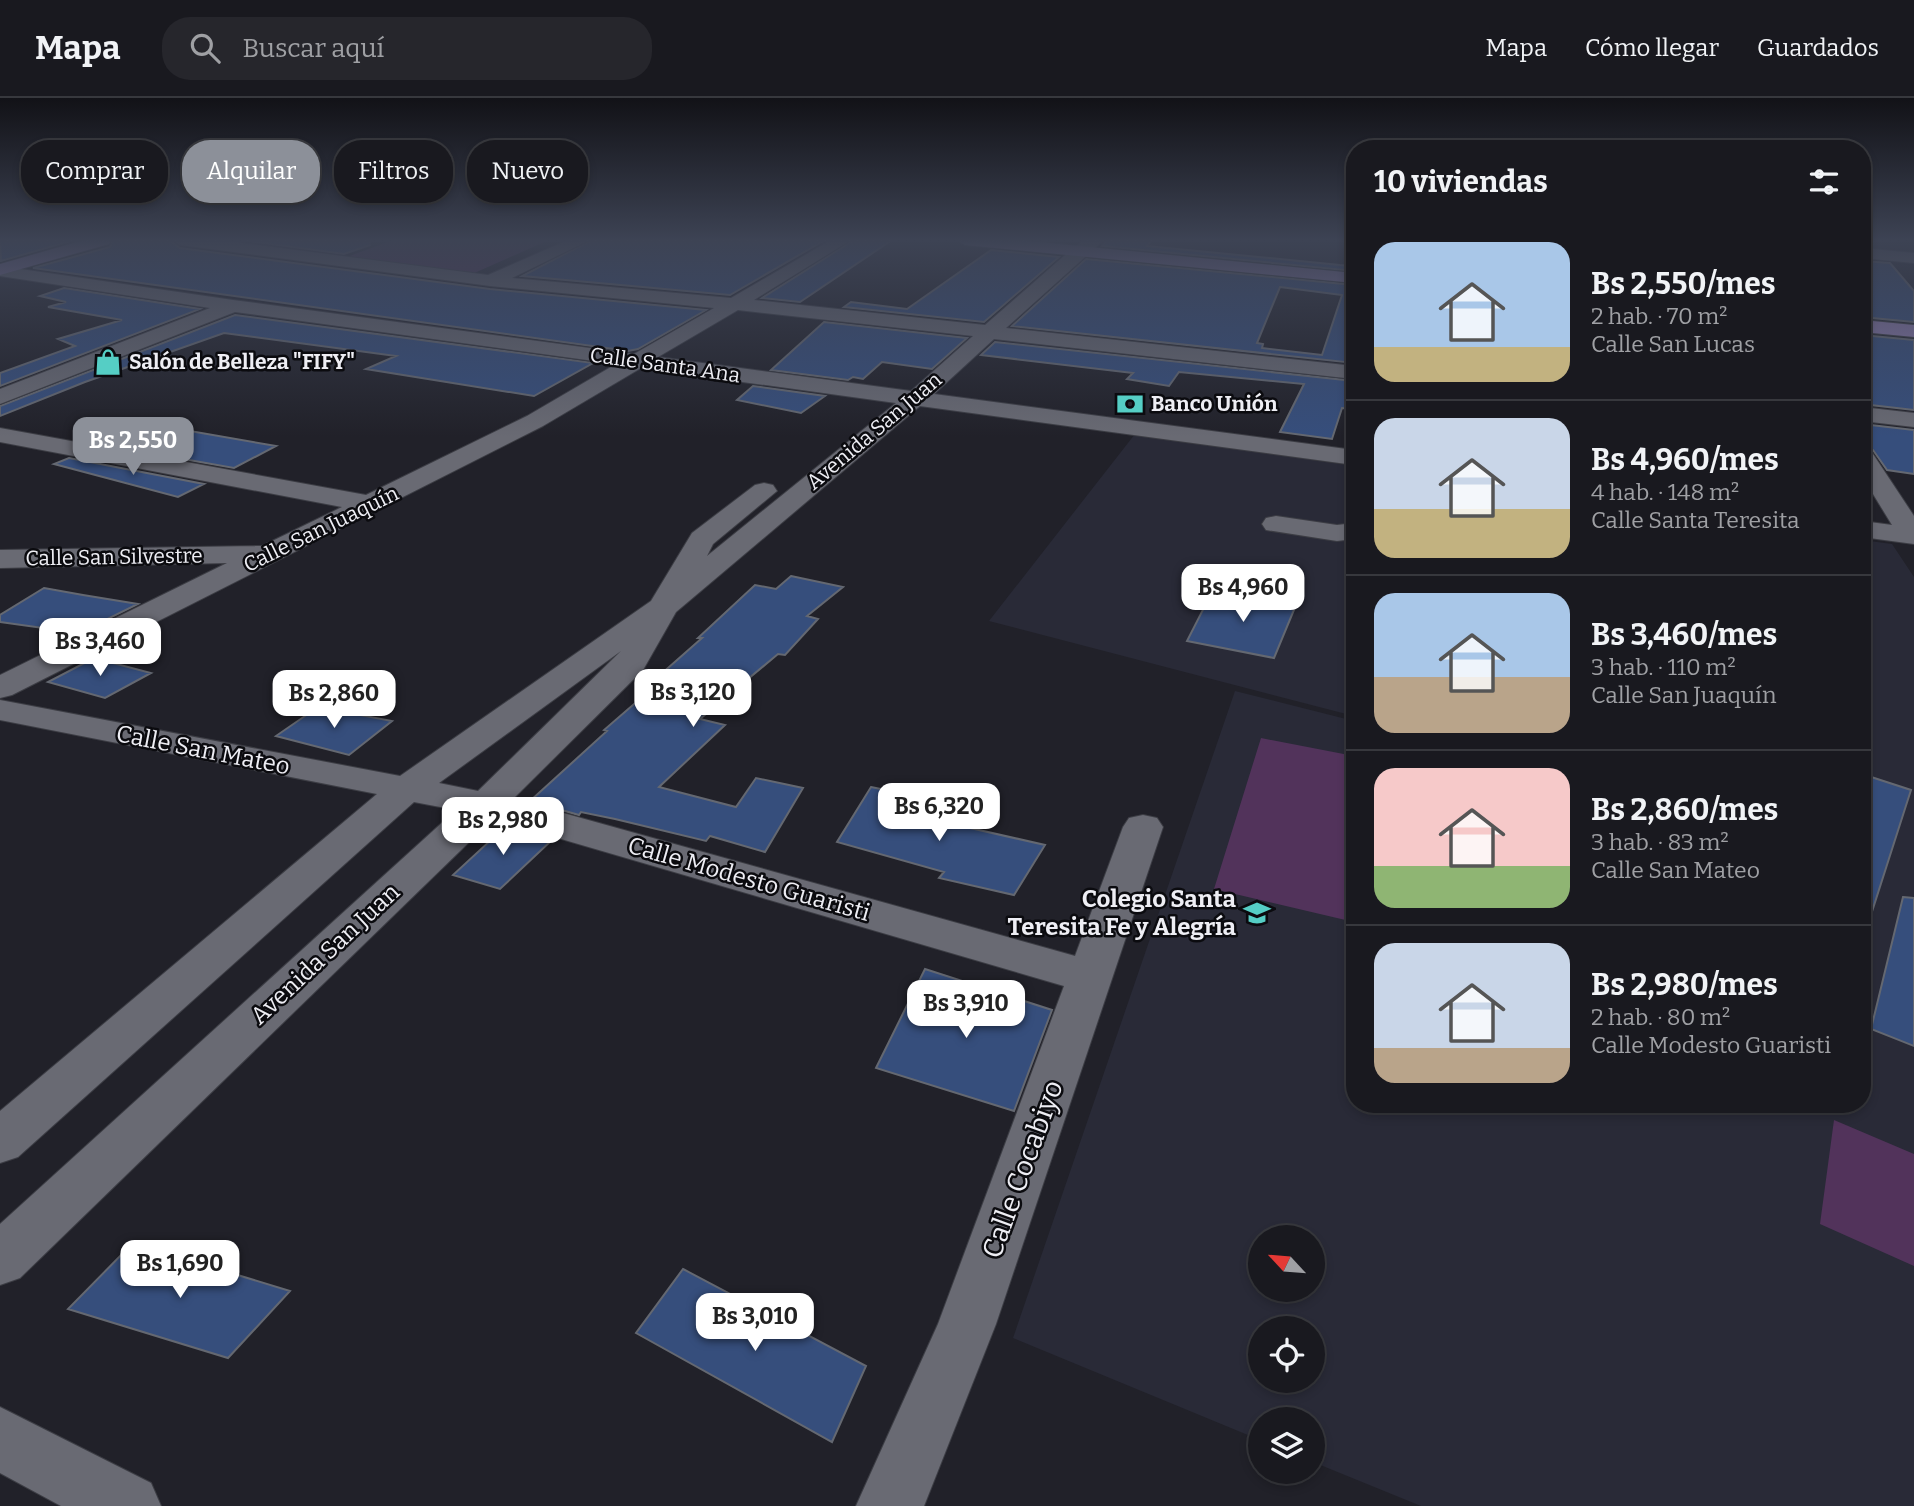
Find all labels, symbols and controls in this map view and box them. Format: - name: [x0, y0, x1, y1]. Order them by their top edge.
- search box: [162, 17, 652, 80]
- text: Mapa: [35, 28, 120, 68]
- icon: search: [186, 29, 224, 67]
- text: Buscar aquí: [242, 33, 384, 64]
- text: Mapa: [1486, 34, 1547, 62]
- text: Cómo llegar: [1585, 34, 1719, 62]
- text: Guardados: [1757, 34, 1879, 62]
- chip: Comprar: [21, 140, 168, 203]
- chip: Alquilar: [182, 140, 320, 203]
- chip: Filtros: [334, 140, 453, 203]
- chip: Nuevo: [467, 140, 588, 203]
- icon: filters: [1805, 163, 1843, 201]
- text: 10 viviendas: [1374, 164, 1548, 200]
- text: Bs 2,550/mes: [1591, 266, 1775, 302]
- icon: home: [1430, 270, 1514, 354]
- text: 2 hab. · 70 m²: [1591, 302, 1727, 330]
- text: Calle San Lucas: [1591, 330, 1755, 358]
- street label: Calle Santa Ana: [588, 342, 742, 388]
- shop icon: Salón de Belleza "FIFY": [93, 347, 123, 377]
- place label: Salón de Belleza "FIFY": [129, 349, 355, 375]
- street label: Avenida San Juan: [801, 367, 947, 495]
- bank icon: Banco Unión: [1115, 389, 1145, 419]
- place label: Banco Unión: [1151, 391, 1278, 417]
- pin: Bs 2,550: [61, 418, 205, 477]
- text: Bs 2,550: [89, 426, 177, 454]
- text: Bs 4,960/mes: [1591, 442, 1779, 478]
- icon: home: [1430, 446, 1514, 530]
- text: 4 hab. · 148 m²: [1591, 478, 1739, 506]
- street label: Calle San Juaquín: [239, 480, 403, 578]
- text: Calle Santa Teresita: [1591, 506, 1800, 534]
- street label: Calle San Silvestre: [25, 542, 203, 572]
- pin: Bs 4,960: [1171, 564, 1315, 624]
- text: Bs 4,960: [1197, 573, 1289, 601]
- text: Bs 3,460/mes: [1591, 617, 1777, 653]
- pin: Bs 3,460: [28, 618, 172, 678]
- icon: home: [1430, 621, 1514, 705]
- text: Bs 3,460: [55, 627, 145, 655]
- text: 3 hab. · 110 m²: [1591, 653, 1736, 681]
- pin: Bs 2,860: [262, 670, 406, 730]
- pin: Bs 3,120: [621, 670, 765, 729]
- text: Bs 3,120: [650, 678, 736, 706]
- text: Bs 2,860: [289, 679, 379, 707]
- text: Calle San Juaquín: [1591, 681, 1777, 709]
- street label: Calle San Mateo: [114, 719, 292, 781]
- pin: Bs 6,320: [867, 784, 1011, 843]
- text: Bs 6,320: [894, 792, 984, 820]
- text: Bs 2,860/mes: [1591, 792, 1778, 828]
- icon: home: [1430, 796, 1514, 880]
- pin: Bs 2,980: [431, 798, 575, 857]
- text: Bs 2,980: [458, 806, 548, 834]
- text: 3 hab. · 83 m²: [1591, 828, 1729, 856]
- street label: Calle Modesto Guaristi: [625, 831, 873, 927]
- text: Calle San Mateo: [1591, 856, 1760, 884]
- street label: Avenida San Juan: [245, 878, 405, 1030]
- place label: Colegio Santa Teresita Fe y Alegría: [1008, 885, 1237, 941]
- school or university icon: Colegio Santa Teresita Fe y Alegría: [1242, 898, 1272, 928]
- text: Bs 2,980/mes: [1591, 967, 1778, 1003]
- icon: home: [1430, 971, 1514, 1055]
- pin: Bs 3,910: [894, 981, 1038, 1040]
- text: Bs 3,910: [923, 989, 1009, 1017]
- text: 2 hab. · 80 m²: [1591, 1003, 1730, 1031]
- text: Calle Modesto Guaristi: [1591, 1031, 1831, 1059]
- street label: Calle Cocabiyo: [975, 1076, 1070, 1263]
- north arrow: [1248, 1225, 1325, 1302]
- map controls: [1248, 1225, 1325, 1484]
- pin: Bs 1,690: [108, 1240, 252, 1300]
- text: Bs 1,690: [136, 1249, 224, 1277]
- pin: Bs 3,010: [683, 1294, 827, 1353]
- text: Bs 3,010: [712, 1302, 798, 1330]
- button: locate: [1248, 1316, 1325, 1393]
- button: layers: [1248, 1407, 1325, 1484]

